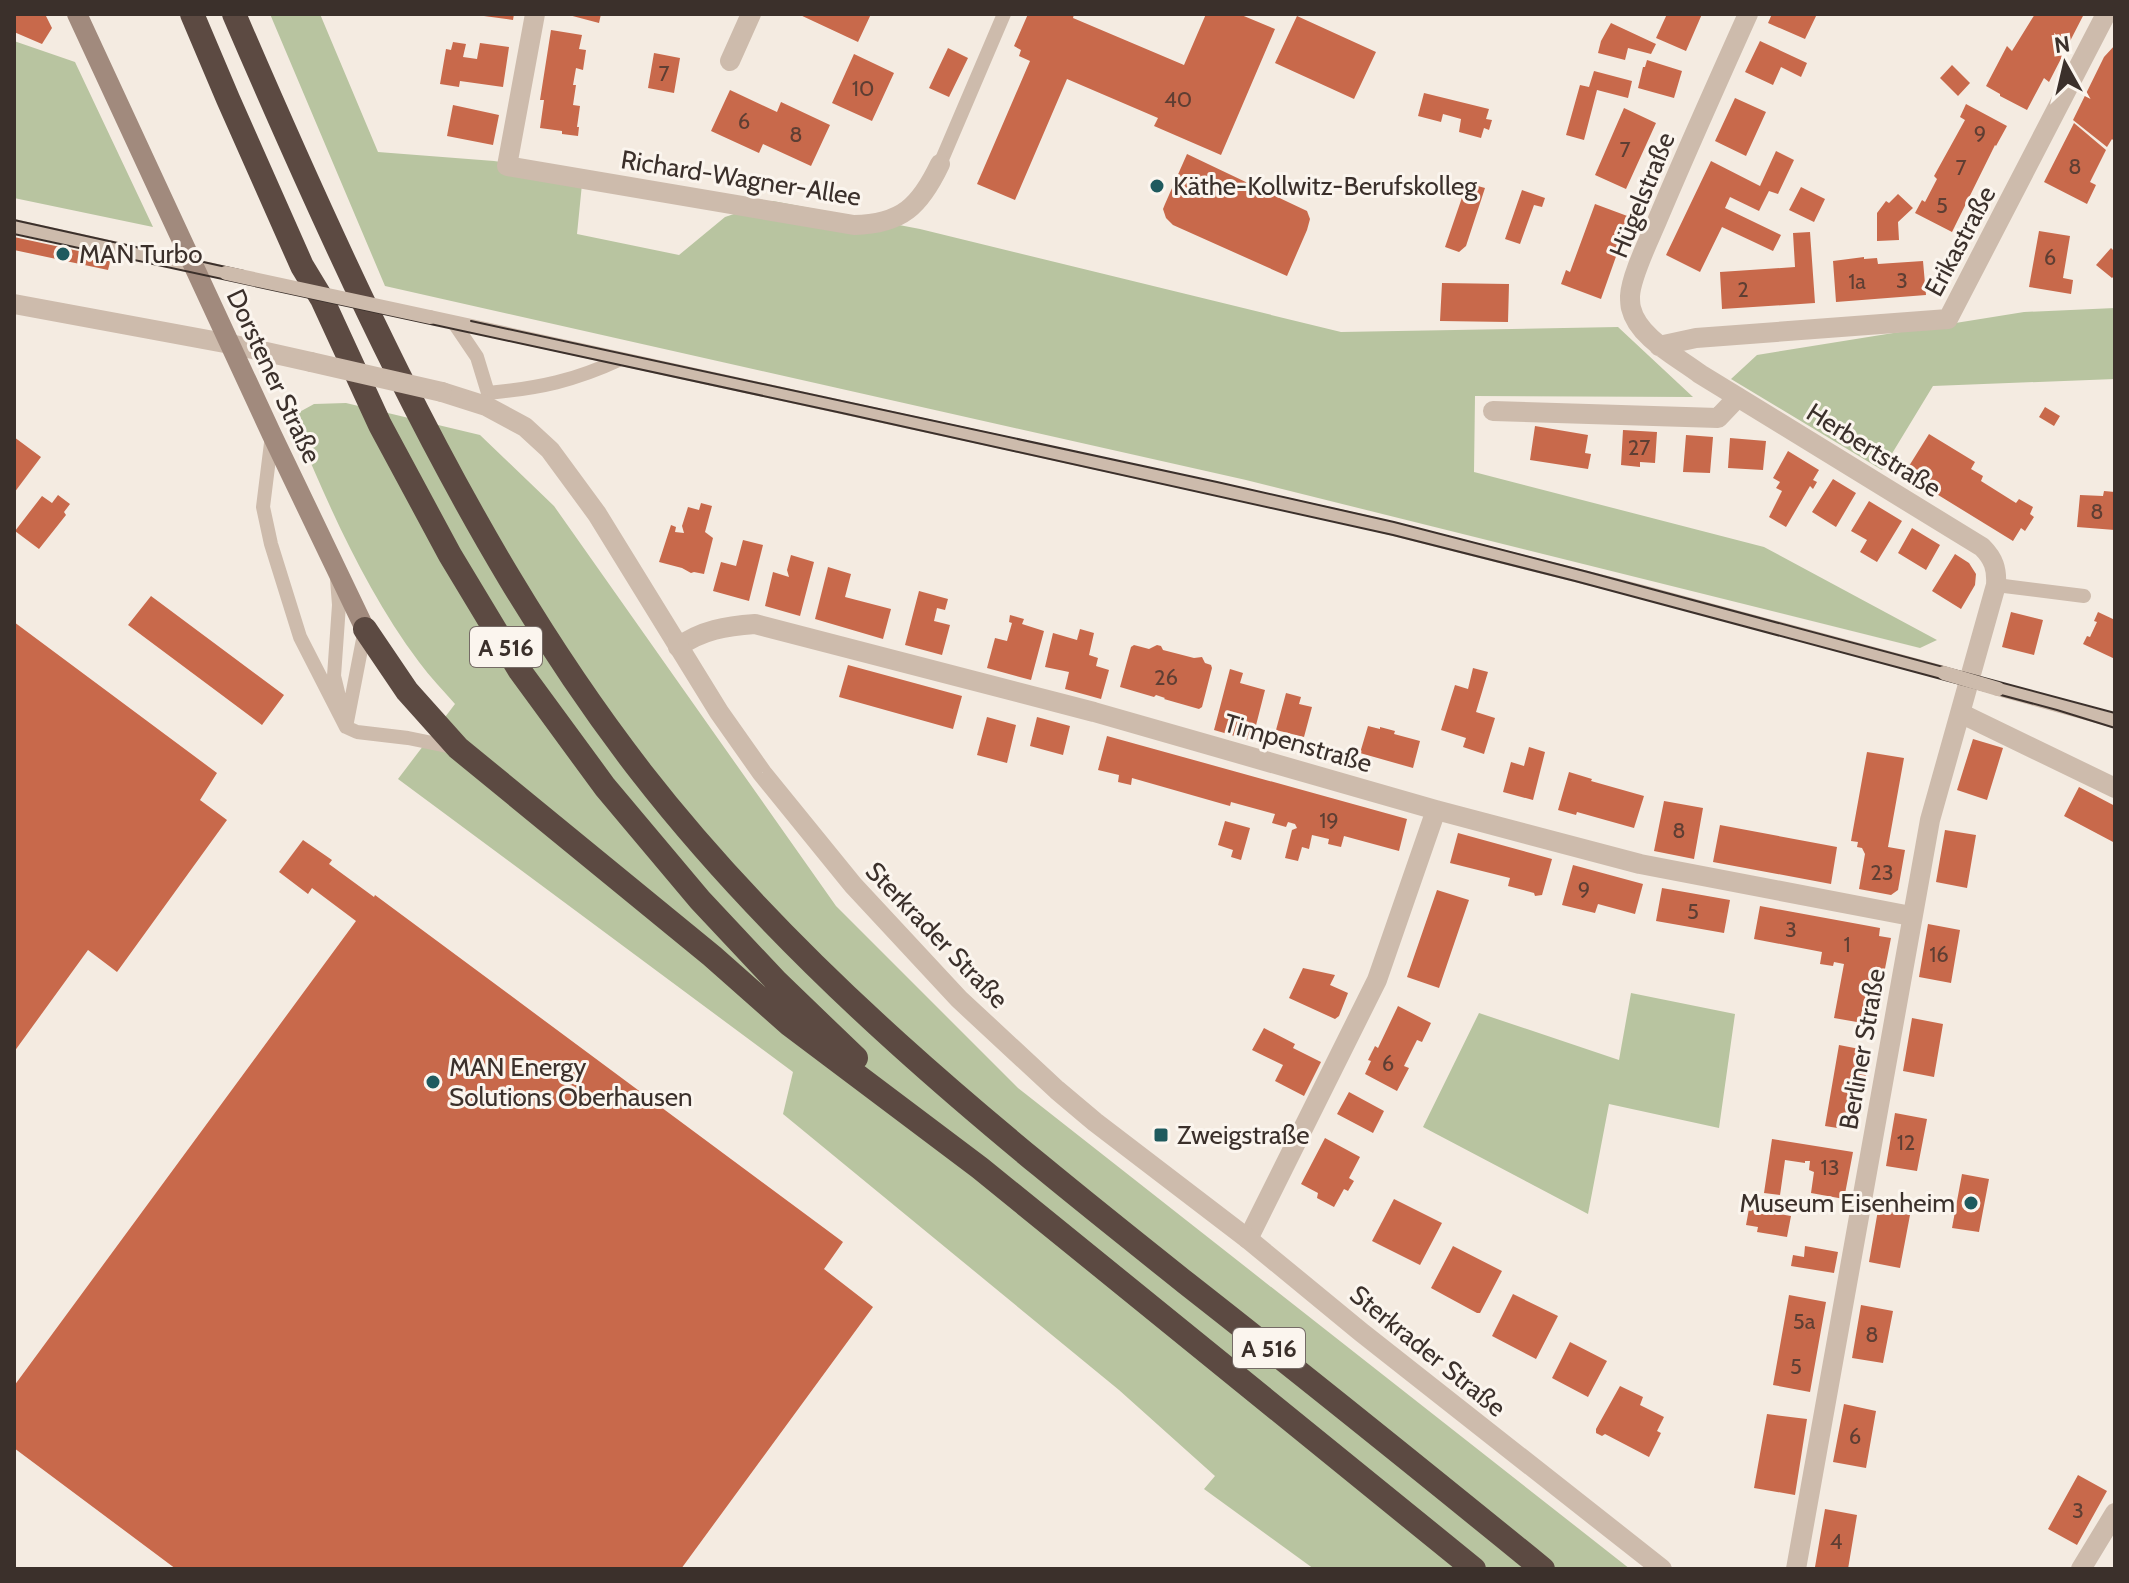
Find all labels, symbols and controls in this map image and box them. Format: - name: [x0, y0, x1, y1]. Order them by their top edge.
- north arrow: [2025, 24, 2105, 104]
- text: N: [2053, 30, 2072, 59]
- house number: 7: [658, 60, 670, 87]
- house number: 10: [852, 75, 874, 102]
- house number: 40: [1164, 86, 1192, 113]
- house number: 6: [738, 108, 750, 135]
- house number: 9: [1974, 120, 1986, 147]
- house number: 8: [789, 121, 803, 148]
- street label: Hügelstraße: [1602, 128, 1682, 262]
- house number: 7: [1619, 136, 1631, 163]
- street label: Richard-Wagner-Allee: [619, 143, 863, 213]
- house number: 8: [2068, 153, 2082, 180]
- house number: 7: [1955, 154, 1967, 181]
- place label: Käthe-Kollwitz-Berufskolleg: [1173, 170, 1478, 202]
- marker: Käthe-Kollwitz-Berufskolleg: [1148, 177, 1166, 195]
- street label: Erikastraße: [1918, 180, 2002, 302]
- house number: 5: [1936, 192, 1948, 219]
- place label: MAN Turbo: [79, 238, 202, 270]
- house number: 6: [2044, 244, 2056, 271]
- marker: MAN Turbo: [54, 245, 72, 263]
- house number: 3: [1896, 267, 1908, 294]
- house number: 1a: [1848, 268, 1866, 295]
- house number: 2: [1737, 276, 1749, 303]
- street label: Dorstener Straße: [220, 284, 328, 468]
- street label: Herbertstraße: [1801, 396, 1947, 504]
- house number: 27: [1628, 434, 1650, 461]
- house number: 8: [2090, 498, 2104, 525]
- road number: A 516: [470, 627, 542, 667]
- house number: 26: [1154, 664, 1178, 691]
- street label: Timpenstraße: [1220, 707, 1376, 779]
- house number: 19: [1319, 807, 1339, 834]
- house number: 8: [1672, 817, 1686, 844]
- street label: Sterkrader Straße: [859, 855, 1015, 1015]
- house number: 23: [1870, 859, 1894, 886]
- house number: 9: [1578, 876, 1590, 903]
- house number: 5: [1687, 898, 1699, 925]
- house number: 3: [1785, 916, 1797, 943]
- house number: 1: [1843, 931, 1851, 958]
- house number: 16: [1929, 941, 1949, 968]
- street label: Berliner Straße: [1832, 966, 1892, 1132]
- house number: 6: [1382, 1050, 1394, 1077]
- place label: MAN Energy Solutions Oberhausen: [449, 1051, 693, 1113]
- marker: MAN Energy Solutions Oberhausen: [424, 1073, 442, 1091]
- place label: Zweigstraße: [1177, 1119, 1310, 1151]
- marker: Zweigstraße: [1152, 1126, 1170, 1144]
- house number: 12: [1897, 1129, 1915, 1156]
- house number: 13: [1820, 1154, 1840, 1181]
- place label: Museum Eisenheim: [1739, 1187, 1955, 1219]
- marker: Museum Eisenheim: [1962, 1194, 1980, 1212]
- street label: Sterkrader Straße: [1344, 1278, 1512, 1424]
- house number: 5a: [1793, 1308, 1816, 1335]
- house number: 8: [1865, 1321, 1879, 1348]
- road number: A 516: [1233, 1328, 1305, 1368]
- house number: 5: [1790, 1353, 1802, 1380]
- house number: 6: [1849, 1423, 1861, 1450]
- house number: 3: [2072, 1497, 2084, 1524]
- house number: 4: [1830, 1528, 1843, 1555]

